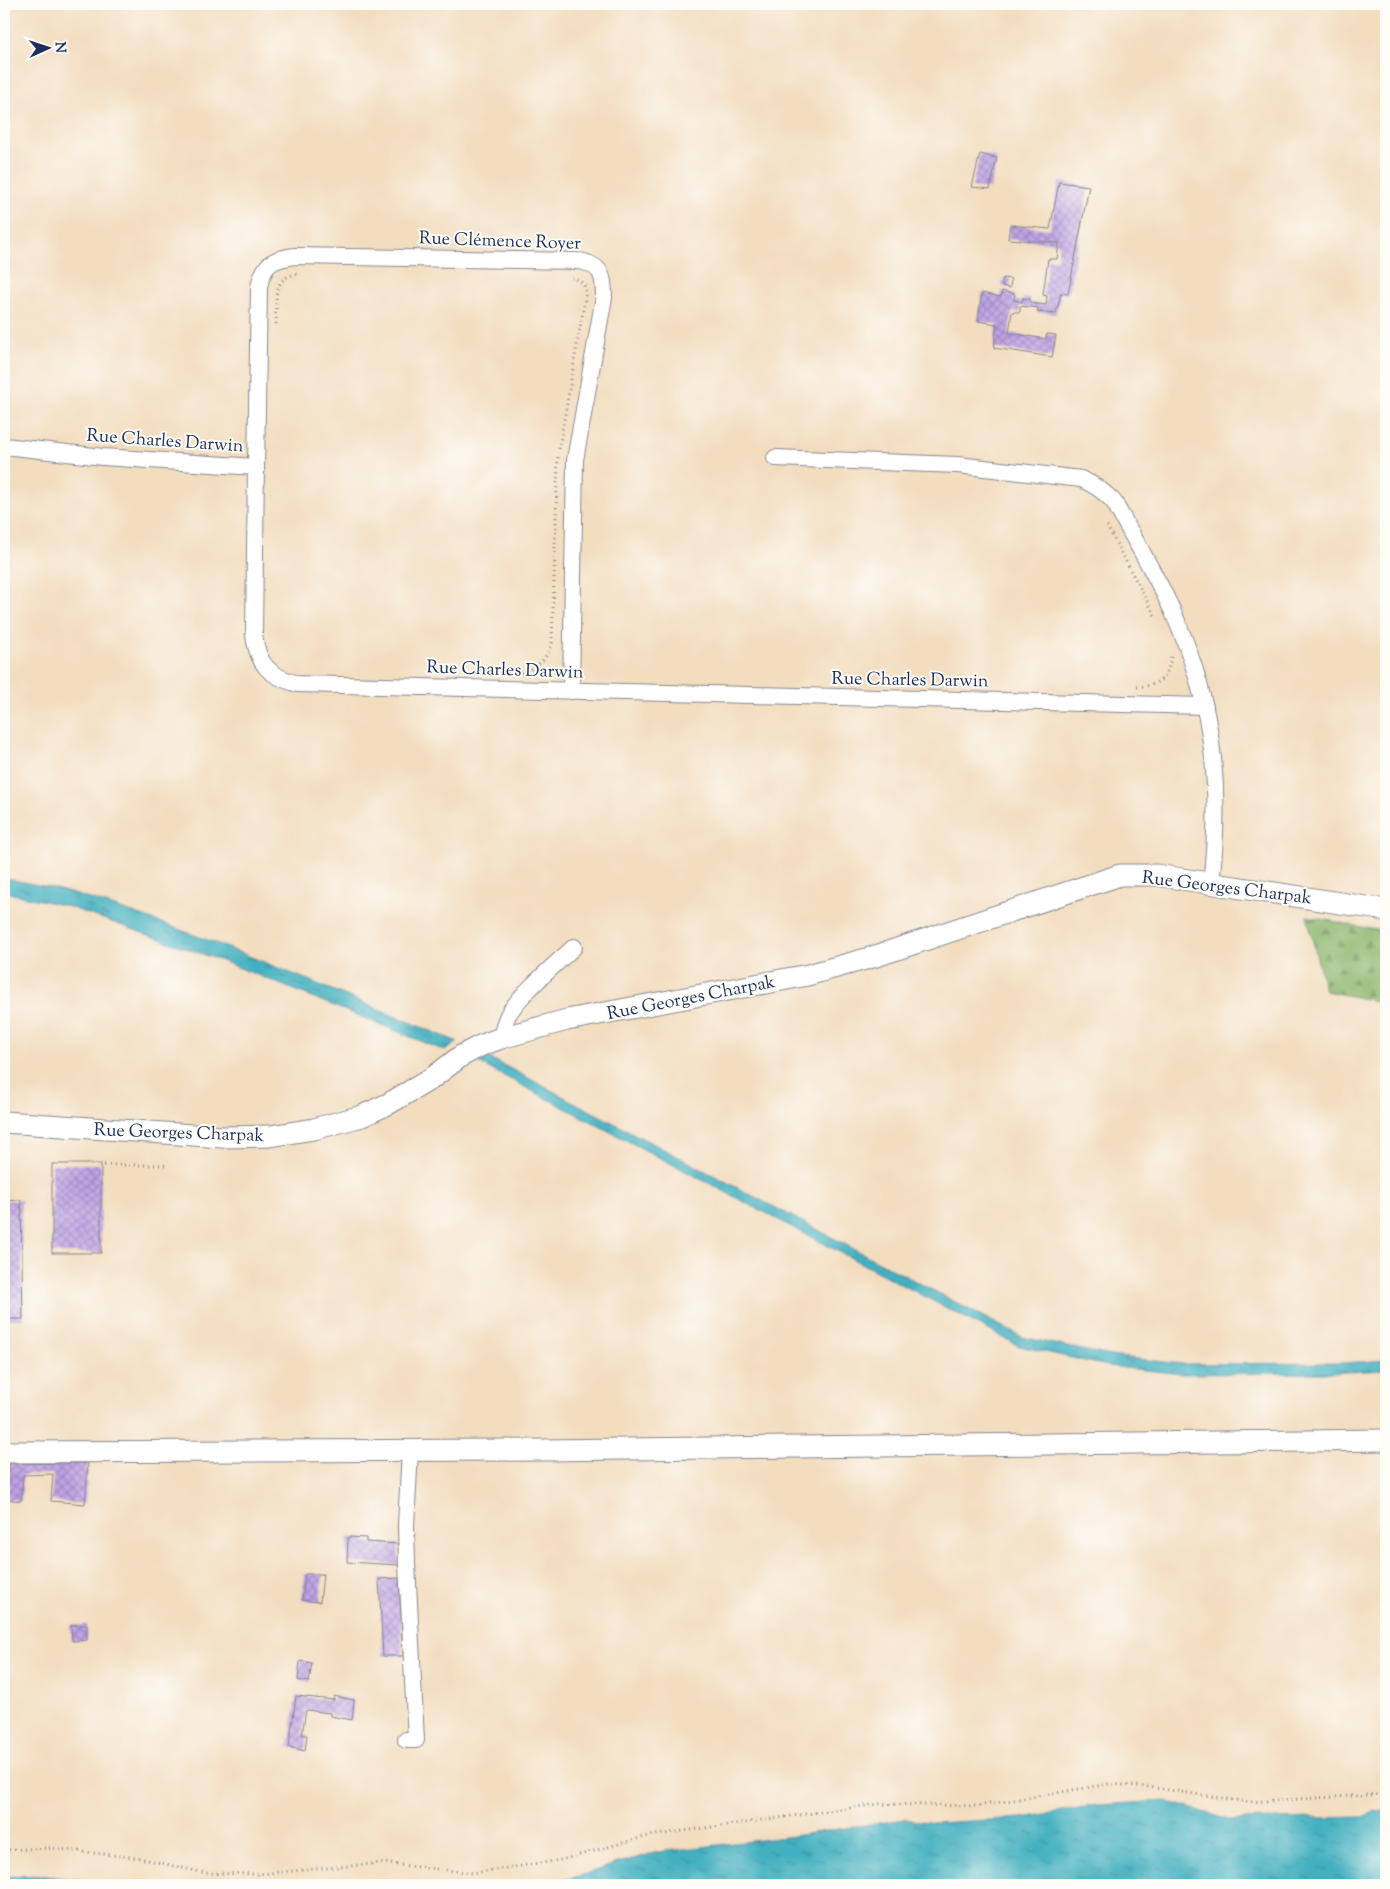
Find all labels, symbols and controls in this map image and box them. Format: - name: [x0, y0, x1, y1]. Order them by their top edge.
- north arrow: [22, 22, 72, 72]
- text: N: [49, 41, 69, 54]
- street label: Rue Clémence Royer: [418, 226, 582, 258]
- street label: Rue Charles Darwin: [86, 424, 245, 460]
- street label: Rue Charles Darwin: [426, 655, 584, 687]
- street label: Rue Charles Darwin: [831, 667, 989, 695]
- street label: Rue Georges Charpak: [1140, 866, 1313, 912]
- street label: Rue Georges Charpak: [605, 970, 778, 1028]
- street label: Rue Georges Charpak: [93, 1118, 265, 1150]

